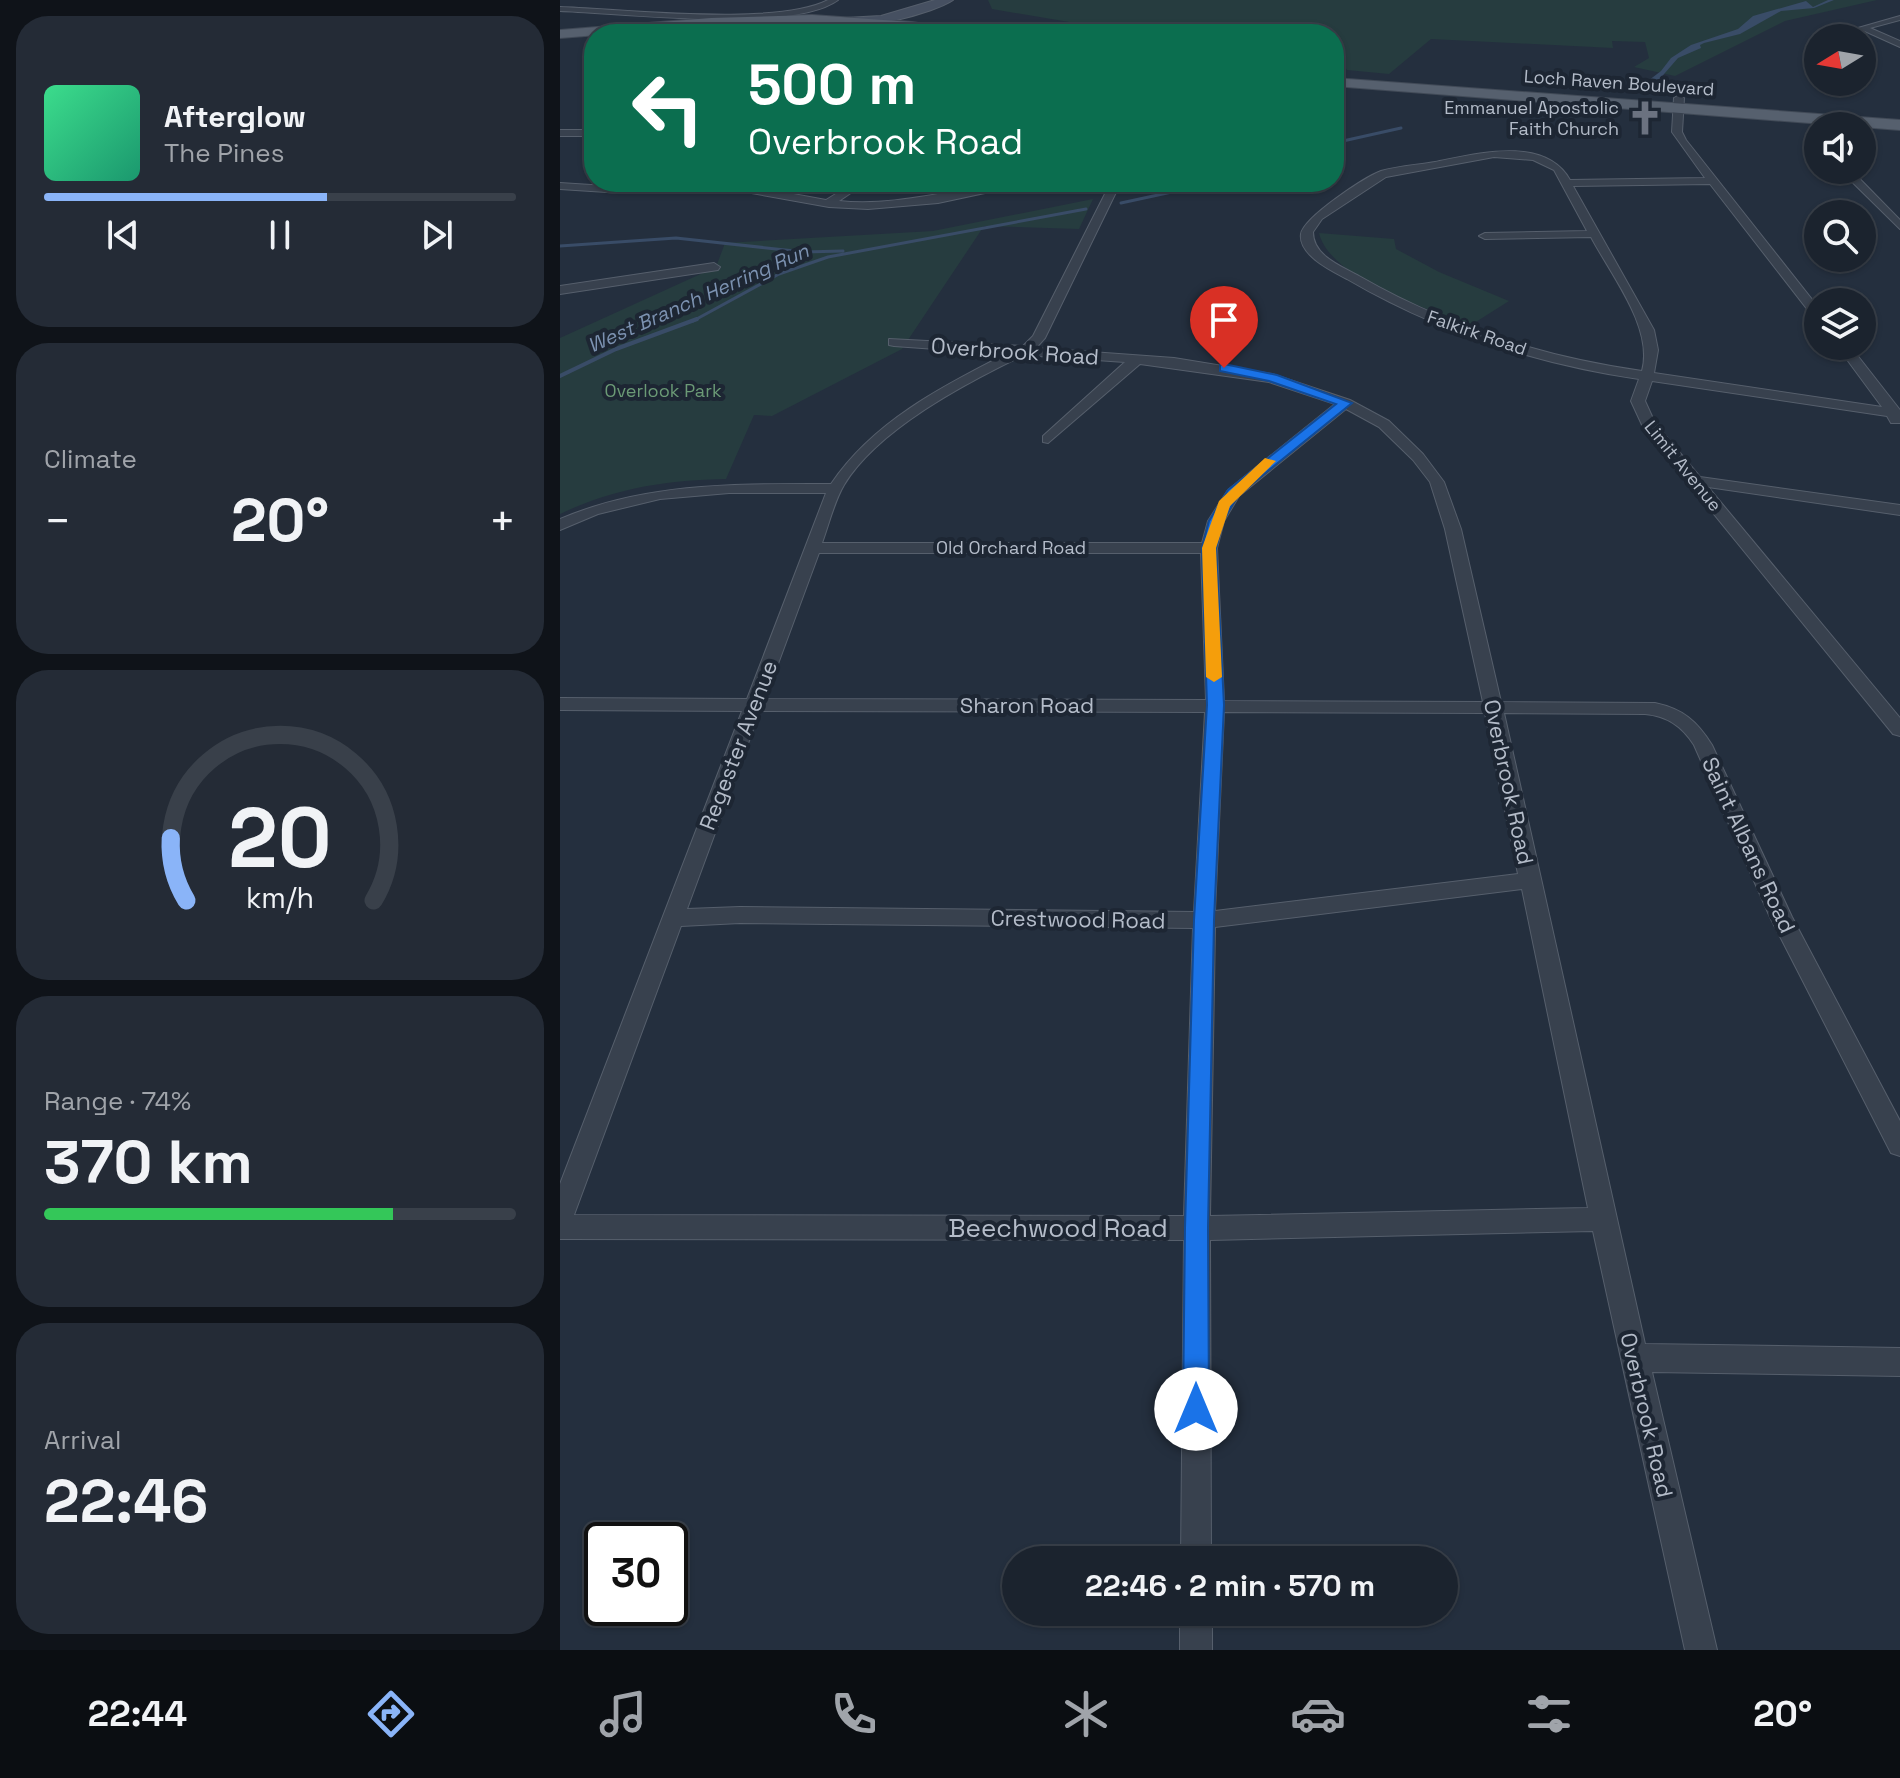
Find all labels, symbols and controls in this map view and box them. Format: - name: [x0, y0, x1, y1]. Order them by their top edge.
- north arrow: [1804, 24, 1876, 96]
- map controls: [1804, 24, 1876, 360]
- text: 500 m: [748, 49, 916, 120]
- icon: left: [616, 56, 720, 160]
- street label: Loch Raven Boulevard: [1523, 64, 1715, 101]
- place label: Emmanuel Apostolic Faith Church: [1444, 96, 1619, 140]
- text: Afterglow: [164, 97, 306, 136]
- church icon: Emmanuel Apostolic Faith Church: [1626, 99, 1664, 137]
- button: sound: [1804, 112, 1876, 184]
- text: Overbrook Road: [748, 119, 1023, 165]
- text: The Pines: [164, 136, 284, 170]
- button: search: [1804, 200, 1876, 272]
- icon: previous: [101, 213, 145, 257]
- icon: pause: [258, 213, 302, 257]
- icon: next: [415, 213, 459, 257]
- water label: West Branch Herring Run: [583, 237, 813, 359]
- pin: [1190, 286, 1258, 368]
- button: layers: [1804, 288, 1876, 360]
- icon: arrive: [1202, 298, 1246, 342]
- street label: Falkirk Road: [1424, 305, 1530, 360]
- street label: Overbrook Road: [930, 331, 1100, 371]
- park label: Overlook Park: [604, 379, 722, 402]
- street label: Limit Avenue: [1640, 416, 1727, 516]
- text: Climate: [44, 442, 137, 476]
- text: 20°: [231, 482, 329, 559]
- text: −: [44, 493, 71, 549]
- text: +: [489, 493, 516, 549]
- street label: Old Orchard Road: [936, 536, 1086, 559]
- street label: Regester Avenue: [693, 656, 783, 834]
- street label: Sharon Road: [960, 691, 1094, 719]
- street label: Overbrook Road: [1478, 697, 1540, 867]
- street label: Saint Albans Road: [1696, 753, 1802, 937]
- text: 20: [228, 785, 332, 891]
- text: km/h: [246, 880, 314, 916]
- street label: Crestwood Road: [990, 903, 1166, 935]
- text: Range · 74%: [44, 1084, 191, 1118]
- text: 370 km: [44, 1124, 253, 1201]
- street label: Beechwood Road: [948, 1211, 1168, 1245]
- street label: Overbrook Road: [1614, 1330, 1680, 1500]
- position arrow: [1154, 1367, 1238, 1451]
- text: Arrival: [44, 1423, 121, 1457]
- text: 22:46: [44, 1463, 208, 1540]
- speed limit sign: 30: [584, 1522, 688, 1626]
- text: 22:46 · 2 min · 570 m: [1085, 1566, 1375, 1605]
- icon: directions: [363, 1686, 419, 1742]
- icon: music: [595, 1686, 651, 1742]
- icon: phone: [826, 1686, 882, 1742]
- icon: climate: [1058, 1686, 1114, 1742]
- icon: car: [1290, 1686, 1346, 1742]
- icon: filters: [1521, 1686, 1577, 1742]
- text: 22:44: [88, 1691, 187, 1737]
- text: 20°: [1753, 1691, 1812, 1737]

